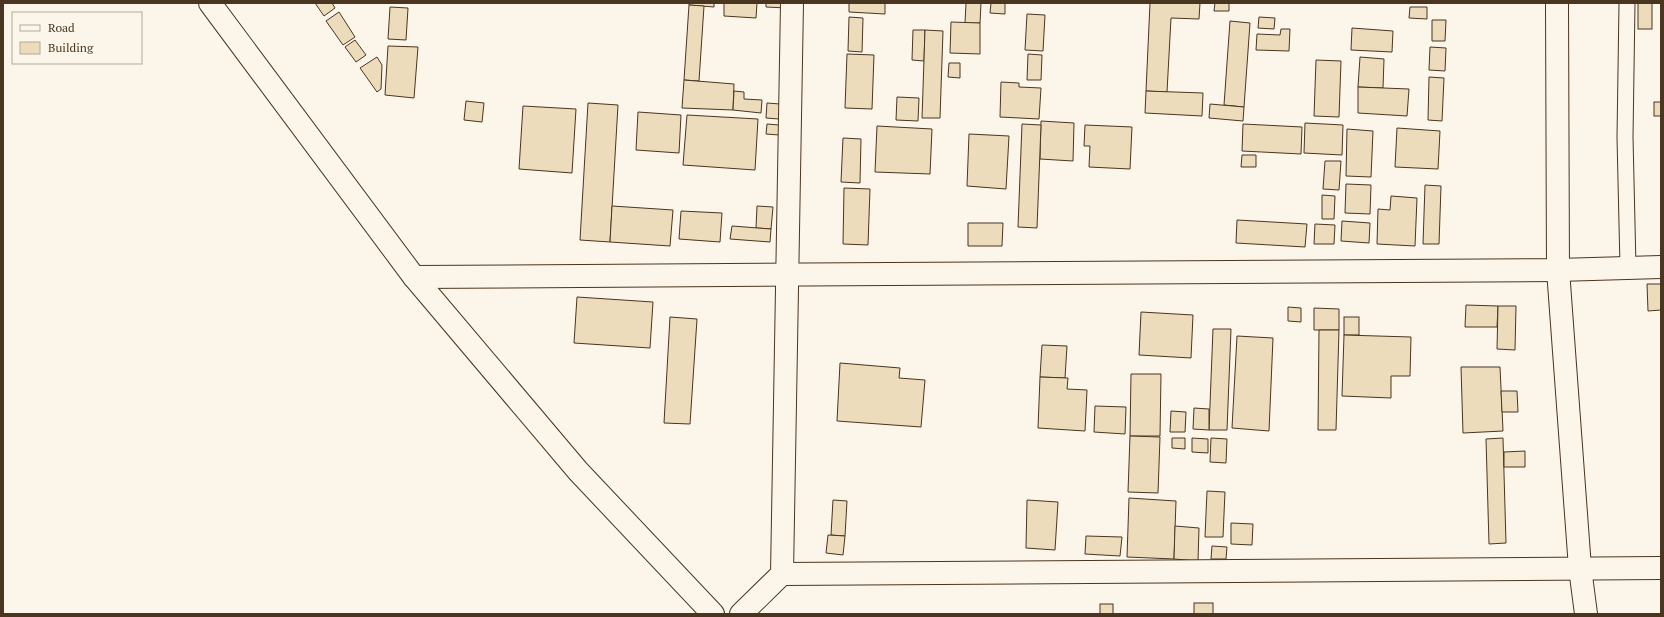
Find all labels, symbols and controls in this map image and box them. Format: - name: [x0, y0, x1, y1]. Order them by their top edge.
- legend: [12, 12, 142, 64]
- text: Road: [48, 20, 75, 35]
- text: Building: [48, 40, 94, 55]

